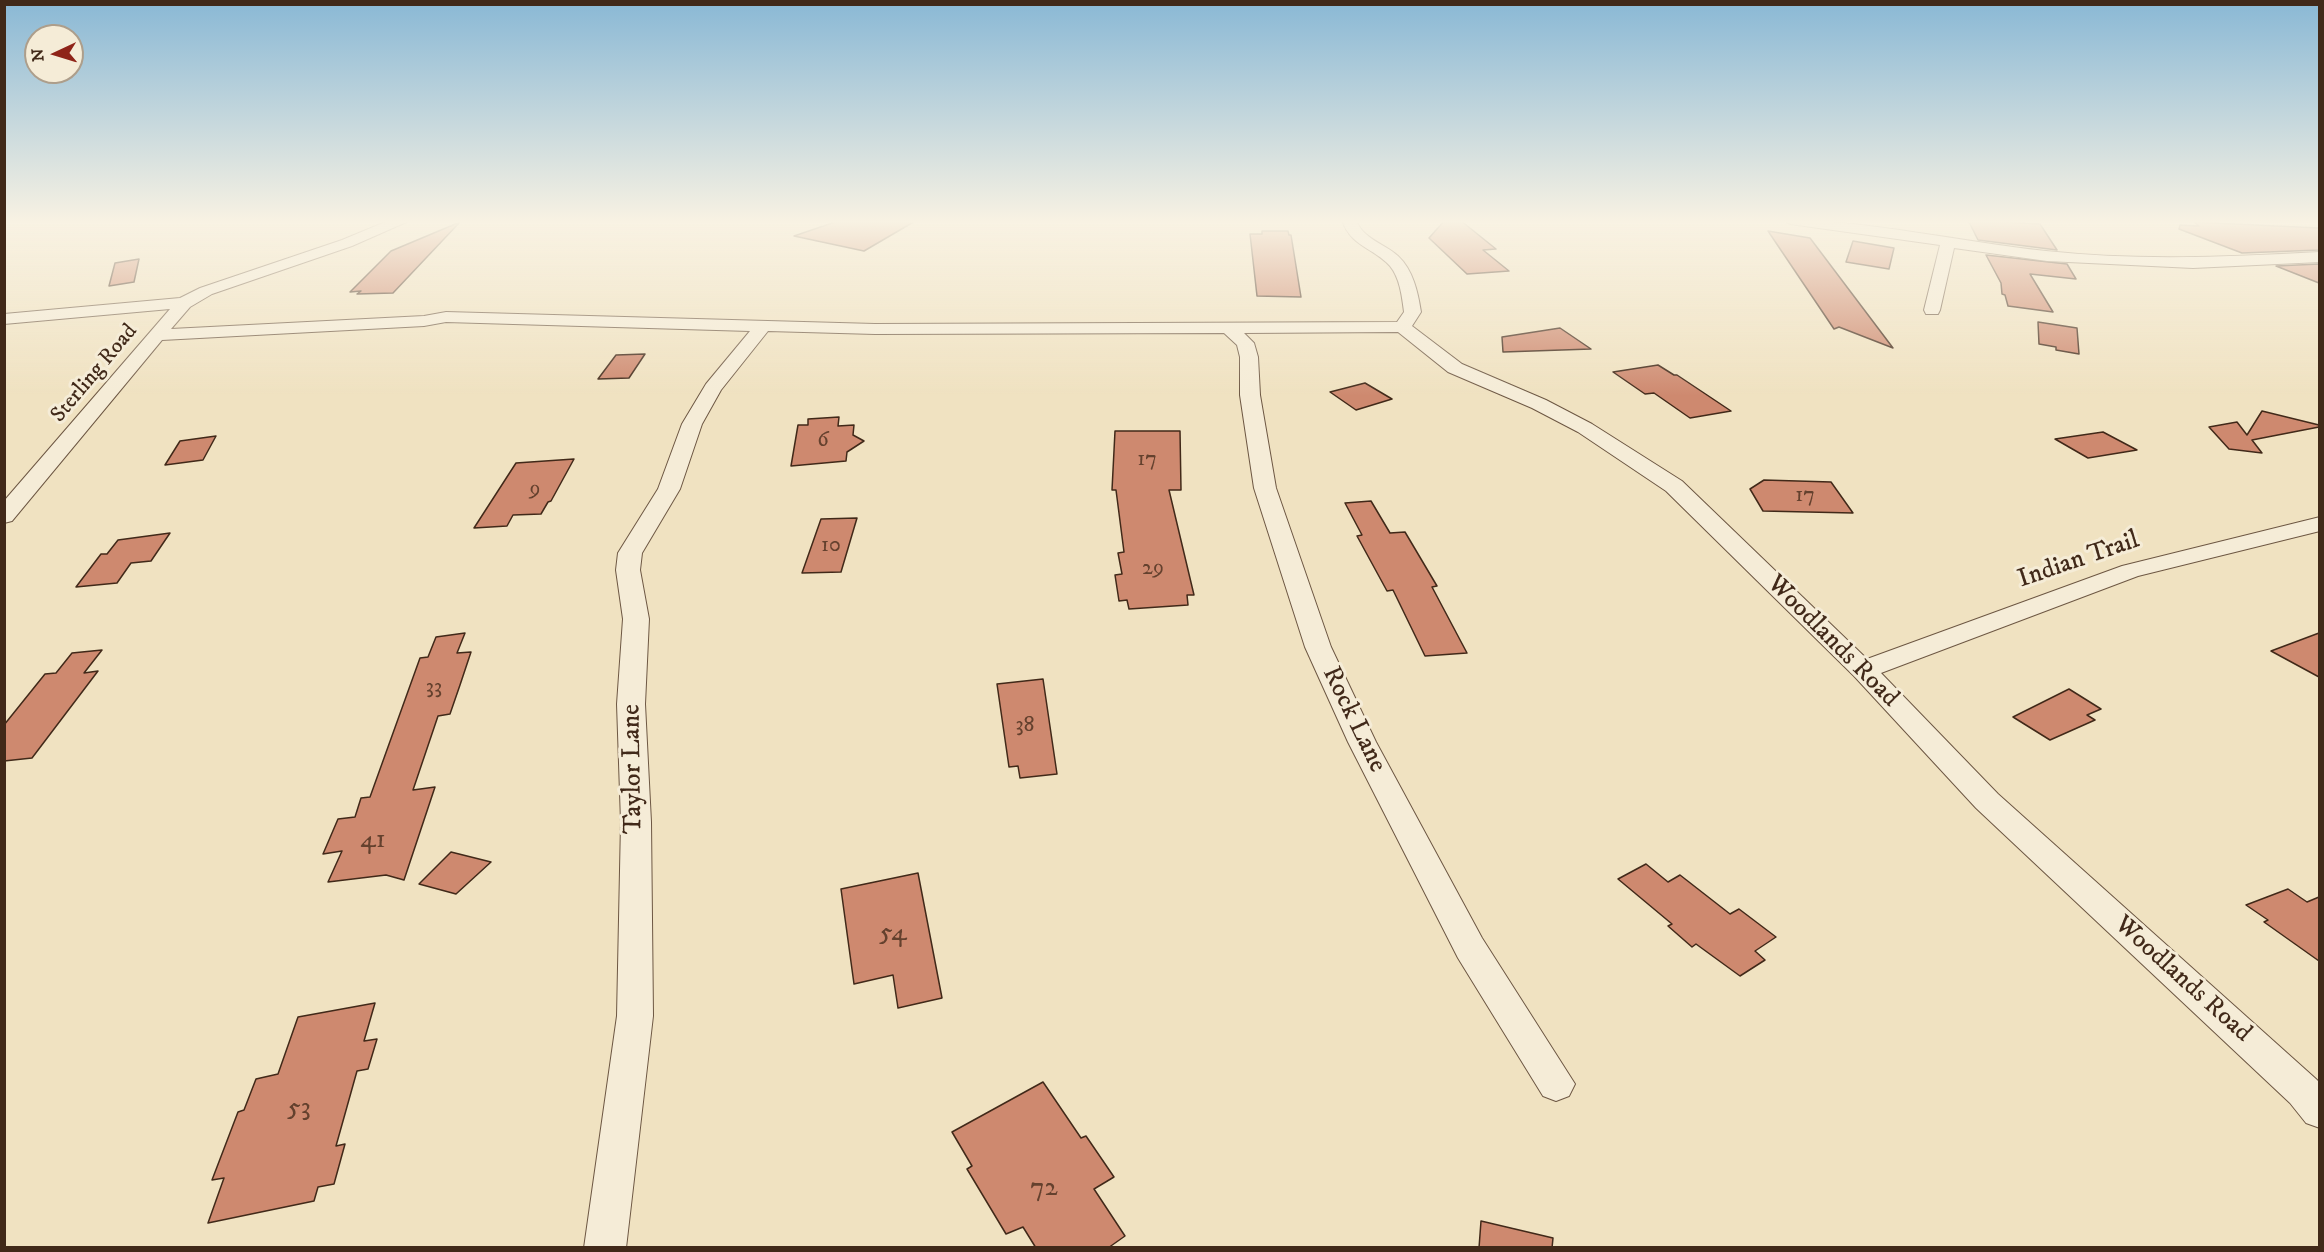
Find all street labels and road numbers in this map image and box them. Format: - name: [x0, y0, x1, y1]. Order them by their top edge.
- street label: Sterling Road: [46, 319, 144, 429]
- street label: Indian Trail: [2014, 526, 2144, 596]
- street label: Woodlands Road: [1759, 569, 1905, 715]
- street label: Rock Lane: [1314, 662, 1392, 778]
- street label: Taylor Lane: [617, 704, 651, 834]
- street label: Woodlands Road: [2107, 910, 2257, 1050]

